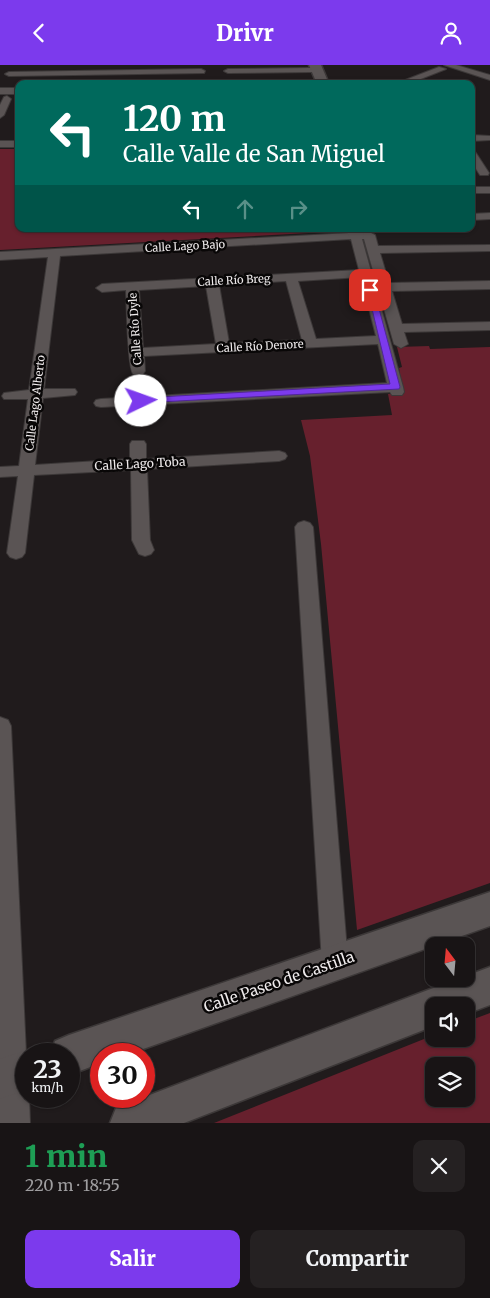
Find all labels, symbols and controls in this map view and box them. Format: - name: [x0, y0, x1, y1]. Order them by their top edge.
- icon: back: [25, 19, 53, 47]
- text: Drivr: [216, 19, 274, 47]
- icon: person: [437, 19, 465, 47]
- text: 120 m: [123, 97, 226, 141]
- icon: left: [40, 100, 105, 165]
- text: Calle Valle de San Miguel: [123, 140, 385, 168]
- icon: left: [178, 195, 206, 223]
- icon: ahead: [231, 195, 259, 223]
- icon: right: [284, 195, 312, 223]
- street label: Calle Lago Bajo: [145, 237, 226, 255]
- pin: [349, 269, 391, 311]
- street label: Calle Río Breg: [197, 271, 271, 289]
- icon: arrive: [356, 276, 384, 304]
- street label: Calle Río Dyle: [125, 292, 145, 366]
- street label: Calle Río Denore: [216, 337, 304, 355]
- street label: Calle Lago Alberto: [22, 354, 48, 452]
- position arrow: [114, 374, 166, 426]
- street label: Calle Lago Toba: [94, 454, 186, 473]
- north arrow: [425, 937, 475, 987]
- map controls: [425, 937, 475, 1107]
- street label: Calle Paseo de Castilla: [201, 947, 357, 1016]
- button: sound: [425, 997, 475, 1047]
- speed limit sign: 30: [90, 1043, 155, 1108]
- text: 23: [33, 1053, 62, 1085]
- button: layers: [425, 1057, 475, 1107]
- text: km/h: [32, 1080, 63, 1095]
- text: 1 min: [25, 1137, 107, 1175]
- button: close: [413, 1140, 465, 1192]
- text: 220 m · 18:55: [25, 1175, 120, 1195]
- button: Salir: [25, 1230, 240, 1288]
- button: Compartir: [250, 1230, 465, 1288]

